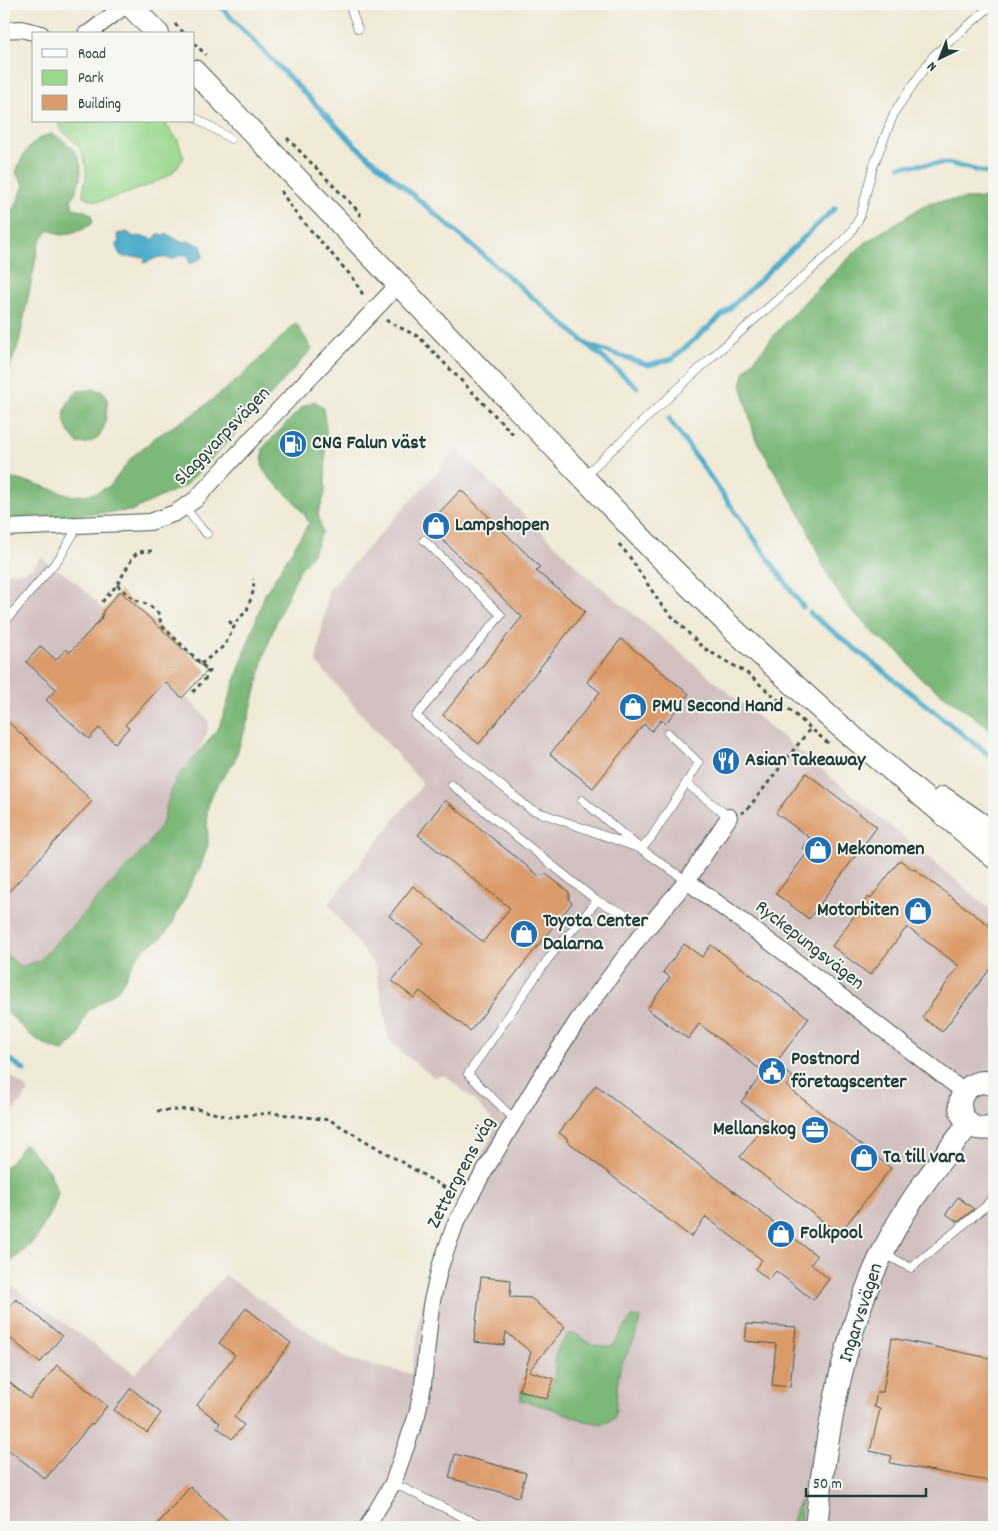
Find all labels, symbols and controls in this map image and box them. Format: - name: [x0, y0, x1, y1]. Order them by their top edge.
- legend: [32, 32, 195, 122]
- north arrow: [916, 32, 966, 82]
- text: Road: [78, 44, 106, 66]
- text: N: [923, 56, 942, 76]
- text: Park: [78, 68, 104, 90]
- text: Building: [78, 94, 121, 116]
- street label: Slaggvarpsvägen: [168, 381, 278, 493]
- fuel station icon: CNG Falun väst: [278, 429, 308, 459]
- place label: CNG Falun väst: [312, 430, 427, 458]
- shop icon: Lampshopen: [421, 511, 451, 541]
- place label: Lampshopen: [455, 512, 549, 540]
- shop icon: PMU Second Hand: [618, 692, 648, 722]
- place label: PMU Second Hand: [652, 693, 783, 721]
- restaurant icon: Asian Takeaway: [711, 746, 741, 776]
- place label: Asian Takeaway: [745, 747, 866, 775]
- shop icon: Mekonomen: [803, 835, 833, 865]
- place label: Mekonomen: [837, 836, 925, 864]
- street label: Ryckepungsvägen: [748, 894, 870, 998]
- shop icon: Motorbiten: [903, 896, 933, 926]
- place label: Motorbiten: [817, 897, 899, 925]
- place label: Toyota Center Dalarna: [543, 908, 649, 959]
- shop icon: Toyota Center Dalarna: [509, 919, 539, 949]
- place label: Postnord företagscenter: [790, 1046, 907, 1097]
- public building icon: Postnord företagscenter: [757, 1056, 787, 1086]
- street label: Zettergrens väg: [421, 1112, 503, 1234]
- office icon: Mellanskog: [800, 1115, 830, 1145]
- place label: Mellanskog: [713, 1116, 796, 1144]
- shop icon: Ta till vara: [849, 1143, 879, 1173]
- place label: Ta till vara: [883, 1144, 965, 1172]
- shop icon: Folkpool: [766, 1219, 796, 1249]
- place label: Folkpool: [800, 1220, 863, 1248]
- street label: Ingarvsvägen: [833, 1260, 891, 1366]
- scale bar: [806, 1466, 926, 1498]
- text: 50 m: [813, 1474, 842, 1496]

